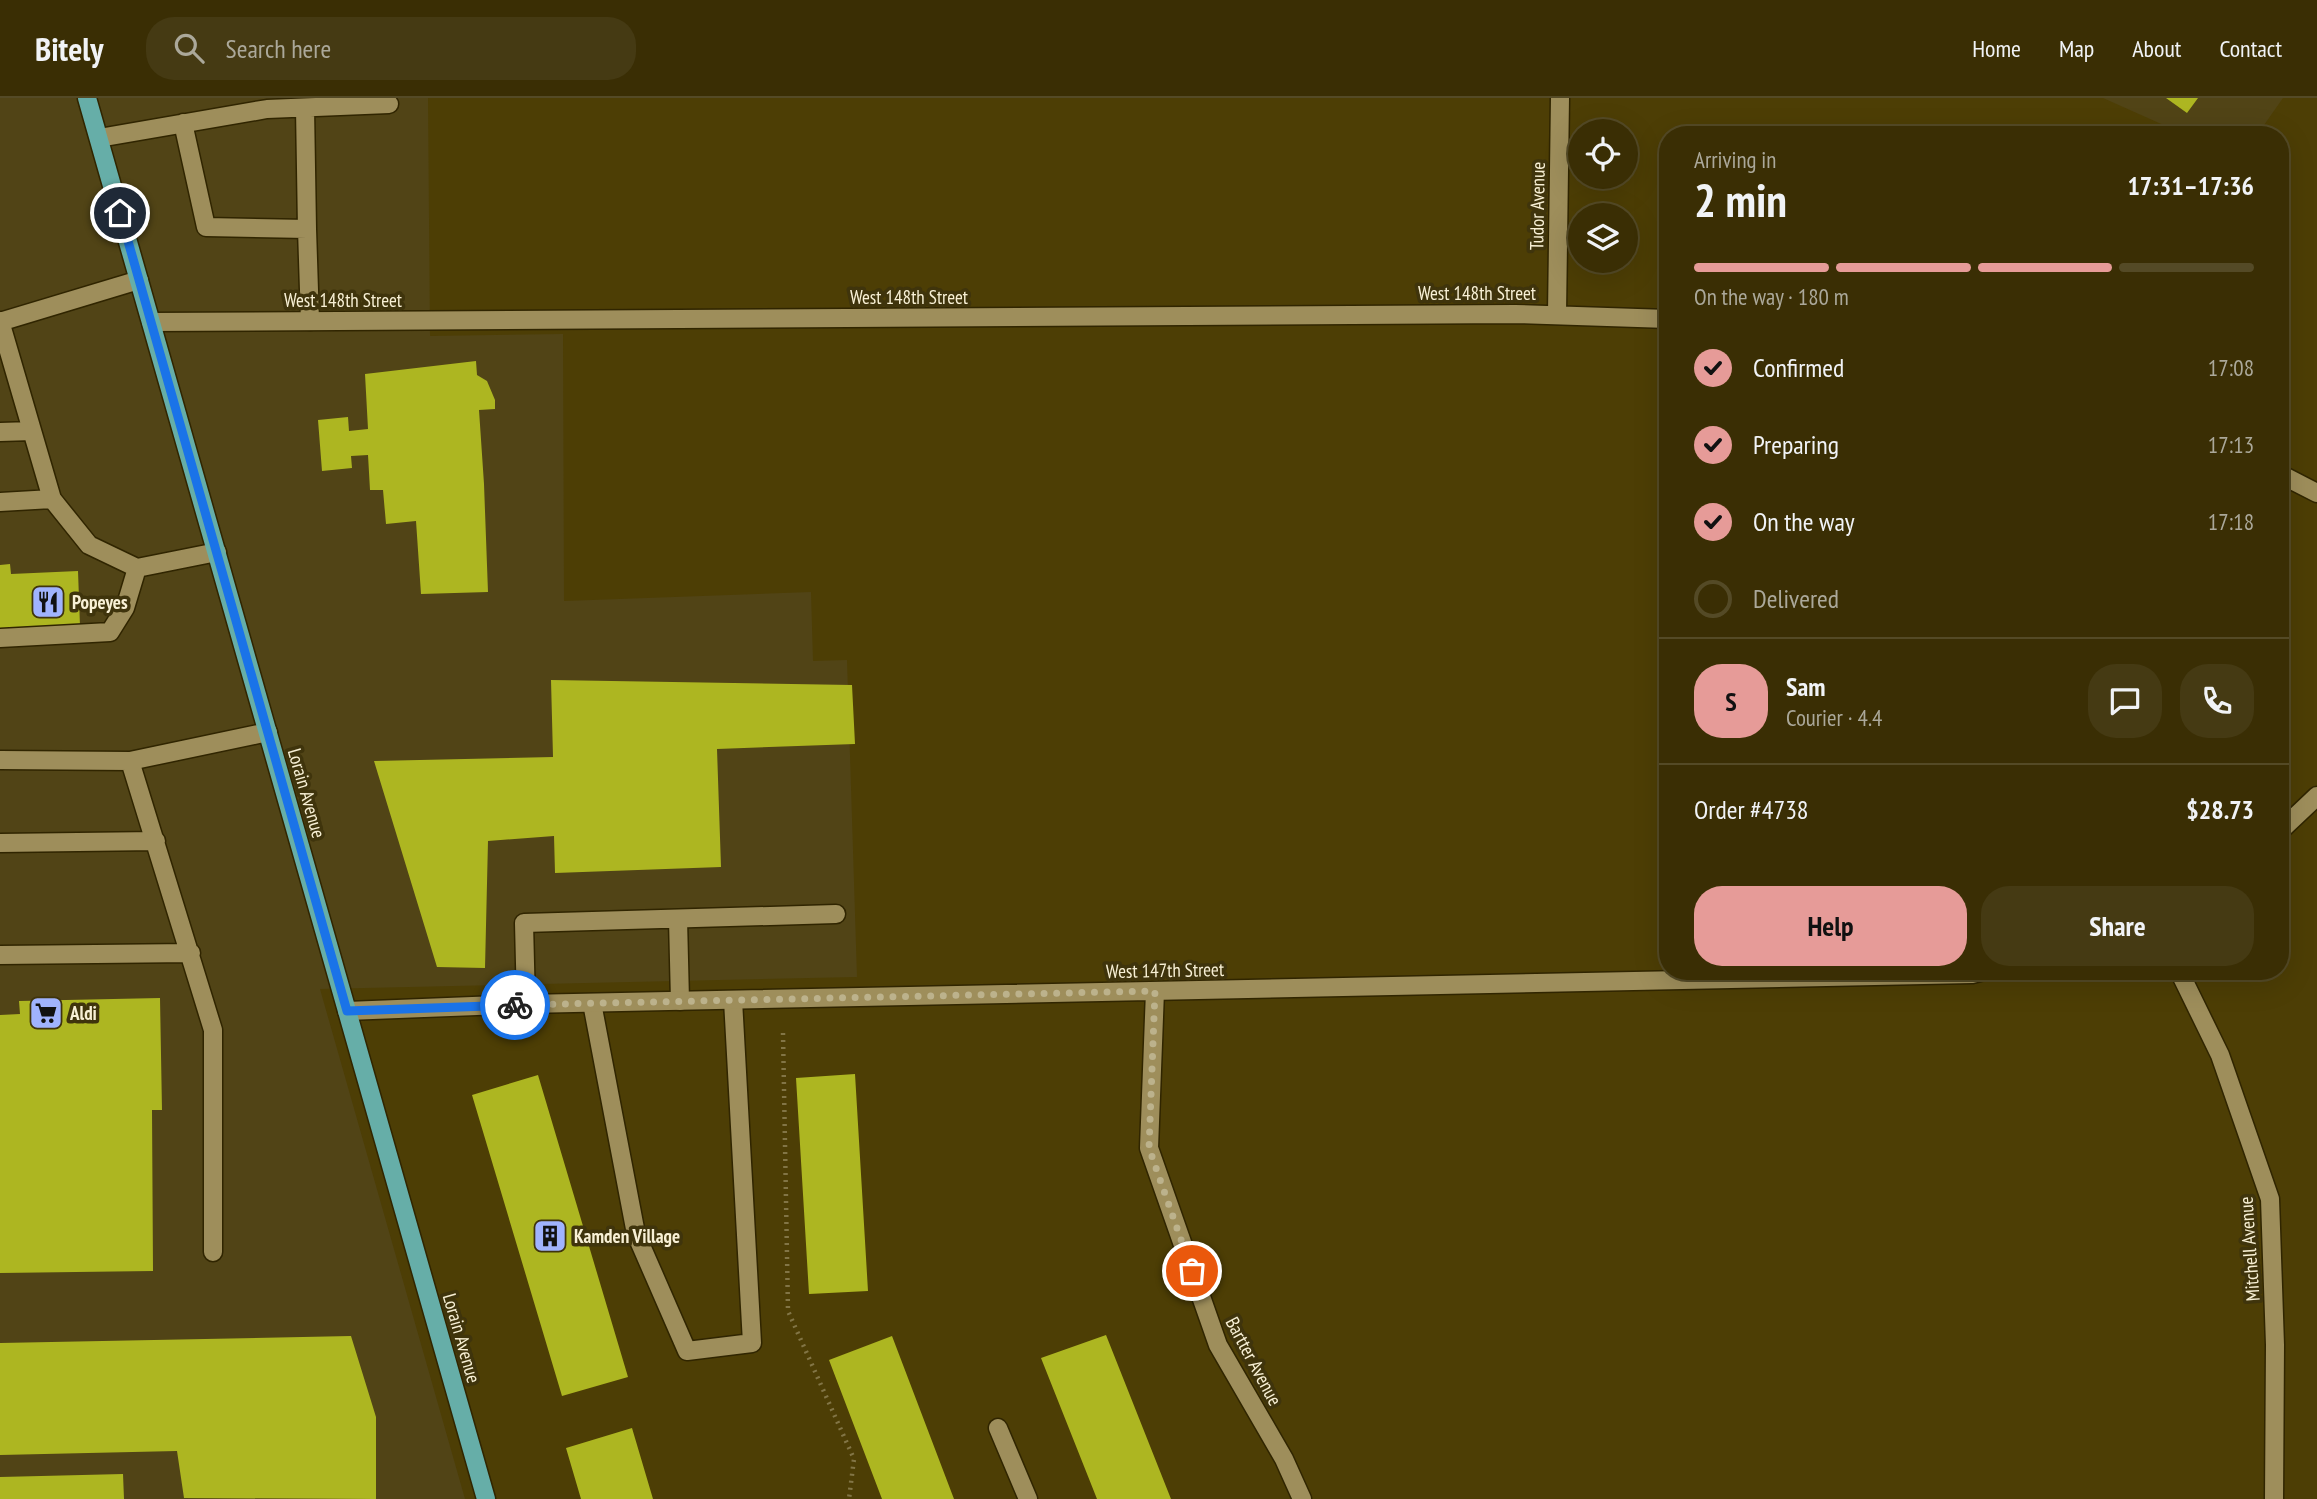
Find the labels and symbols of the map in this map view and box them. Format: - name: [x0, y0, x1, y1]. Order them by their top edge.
- street label: Tudor Avenue: [1524, 161, 1550, 250]
- pin: [90, 183, 150, 243]
- street label: West 148th Street: [1418, 281, 1537, 305]
- street label: West 148th Street: [850, 285, 969, 309]
- street label: West 148th Street: [284, 288, 403, 312]
- restaurant icon: Popeyes: [29, 583, 67, 621]
- place label: Popeyes: [72, 590, 128, 614]
- street label: Lorain Avenue: [283, 745, 331, 841]
- street label: West 147th Street: [1106, 957, 1225, 983]
- courier: [480, 970, 550, 1040]
- supermarket icon: Aldi: [27, 994, 65, 1032]
- place label: Aldi: [69, 1001, 97, 1025]
- street label: Mitchell Avenue: [2233, 1196, 2265, 1302]
- building icon: Kamden Village: [531, 1217, 569, 1255]
- place label: Kamden Village: [574, 1224, 680, 1248]
- pin: [1162, 1241, 1222, 1301]
- street label: Lorain Avenue: [438, 1290, 486, 1386]
- street label: Bartter Avenue: [1221, 1312, 1287, 1410]

